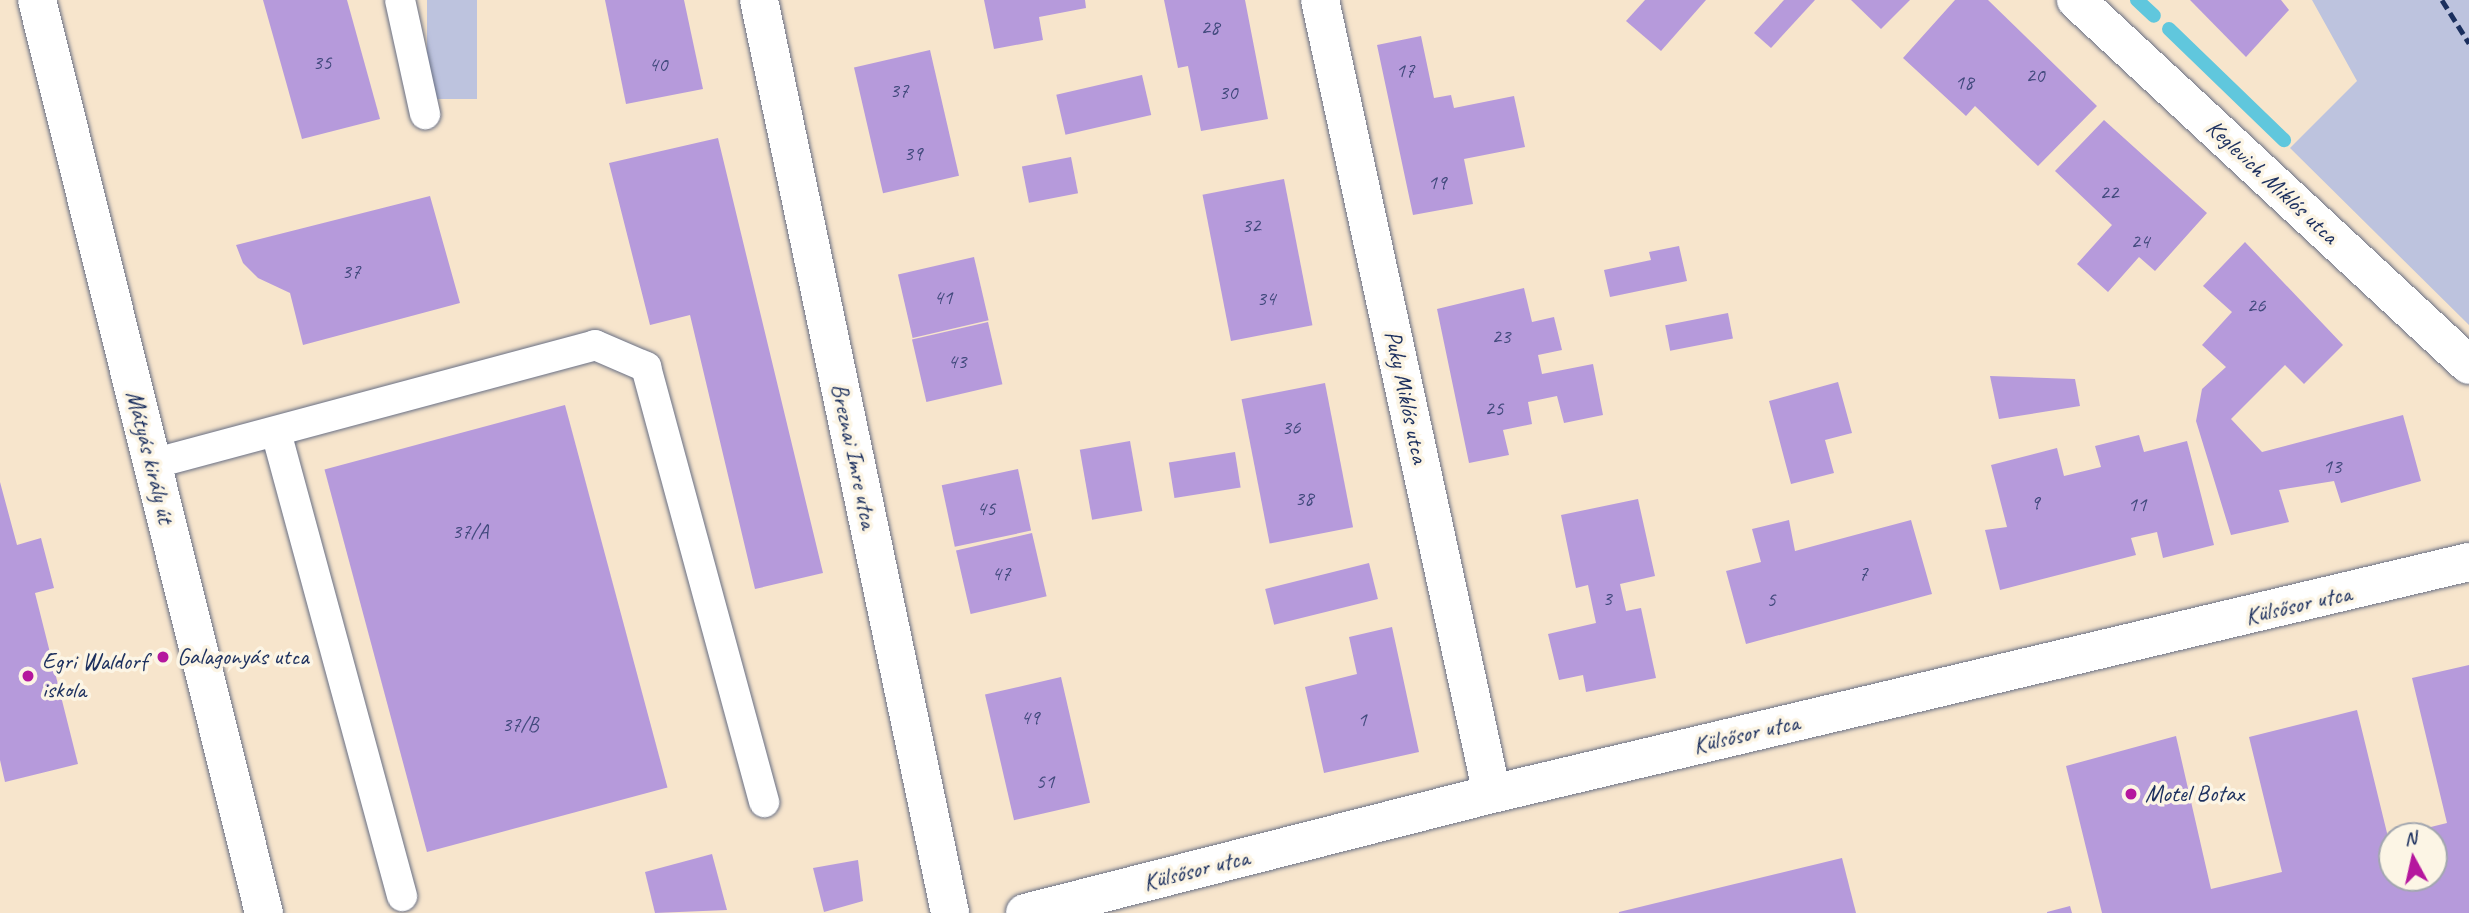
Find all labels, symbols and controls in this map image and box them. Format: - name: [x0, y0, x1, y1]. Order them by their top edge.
- house number: 28: [1201, 14, 1219, 40]
- house number: 35: [313, 49, 331, 75]
- house number: 40: [649, 51, 667, 77]
- house number: 17: [1396, 57, 1414, 83]
- house number: 20: [2026, 62, 2044, 88]
- house number: 18: [1955, 69, 1973, 95]
- house number: 37: [890, 77, 908, 103]
- house number: 30: [1219, 79, 1237, 105]
- street label: Keglevich Miklós utca: [2200, 114, 2344, 250]
- house number: 39: [904, 140, 922, 166]
- house number: 19: [1428, 169, 1446, 195]
- house number: 22: [2100, 179, 2118, 205]
- house number: 32: [1242, 212, 1260, 238]
- house number: 24: [2131, 228, 2149, 254]
- house number: 37: [342, 258, 360, 284]
- house number: 41: [934, 284, 952, 310]
- house number: 34: [1257, 285, 1275, 311]
- house number: 26: [2247, 292, 2265, 318]
- house number: 23: [1492, 323, 1510, 349]
- street label: Puky Miklós utca: [1378, 328, 1434, 466]
- house number: 43: [948, 348, 966, 374]
- street label: Breznai Imre utca: [825, 381, 883, 531]
- street label: Mátyás király út: [120, 388, 180, 526]
- house number: 25: [1485, 395, 1503, 421]
- house number: 36: [1282, 414, 1300, 440]
- house number: 13: [2323, 453, 2341, 479]
- house number: 38: [1295, 485, 1313, 511]
- house number: 9: [2030, 489, 2040, 515]
- house number: 11: [2128, 491, 2146, 517]
- house number: 45: [977, 495, 995, 521]
- house number: 37/A: [452, 518, 488, 544]
- house number: 47: [992, 560, 1010, 586]
- house number: 7: [1858, 560, 1868, 586]
- street label: Külsősor utca: [2242, 579, 2354, 631]
- house number: 3: [1602, 585, 1612, 611]
- house number: 5: [1766, 586, 1776, 612]
- place label: Galagonyás utca: [177, 643, 308, 671]
- place label: Egri Waldorf iskola: [42, 648, 148, 704]
- marker: Galagonyás utca: [155, 649, 171, 665]
- marker: Egri Waldorf iskola: [20, 668, 36, 684]
- house number: 49: [1021, 704, 1039, 730]
- house number: 1: [1357, 706, 1367, 732]
- street label: Külsősor utca: [1690, 708, 1802, 760]
- house number: 37/B: [502, 711, 538, 737]
- house number: 51: [1036, 768, 1054, 794]
- place label: Motel Botax: [2145, 780, 2243, 808]
- marker: Motel Botax: [2123, 786, 2139, 802]
- north arrow: [2378, 822, 2448, 892]
- text: N: [2403, 825, 2418, 851]
- street label: Külsősor utca: [1140, 843, 1252, 897]

